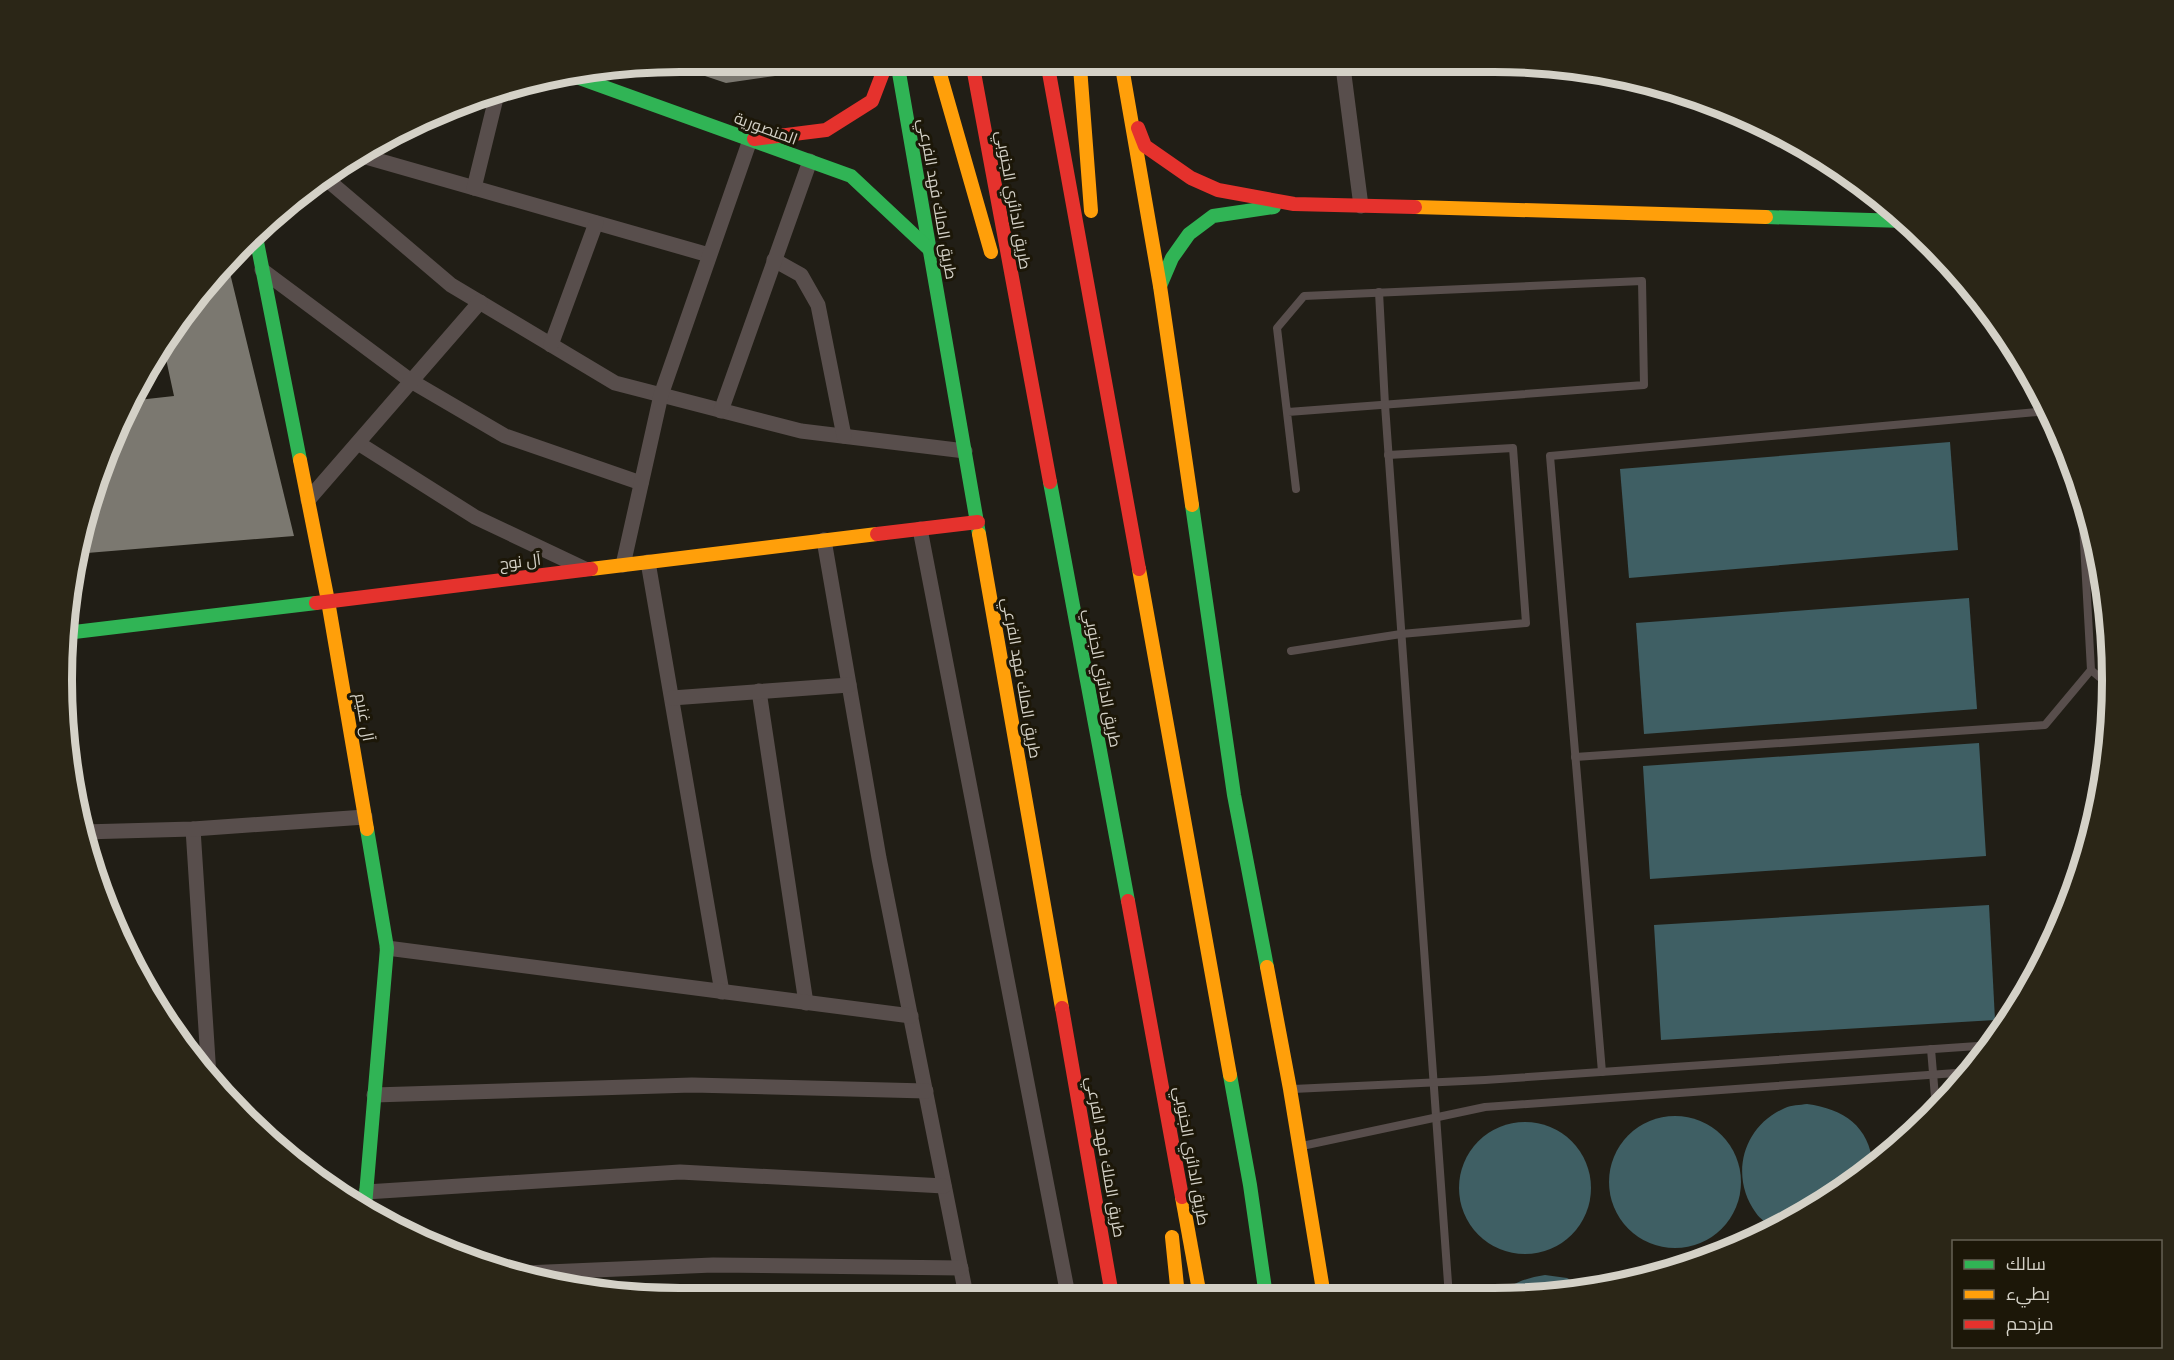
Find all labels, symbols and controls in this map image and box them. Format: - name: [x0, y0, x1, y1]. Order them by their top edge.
- street label: المنصورية: [732, 108, 800, 149]
- street label: طريق الملك فهد الفرعي: [910, 117, 961, 282]
- street label: طريق الدائري الجنوبي: [988, 129, 1035, 272]
- street label: آل نوح: [498, 549, 543, 575]
- street label: طريق الملك فهد الفرعي: [994, 596, 1045, 761]
- street label: طريق الدائري الجنوبي: [1076, 607, 1125, 750]
- street label: آل غنيم: [349, 692, 378, 744]
- street label: طريق الملك فهد الفرعي: [1078, 1075, 1129, 1240]
- street label: طريق الدائري الجنوبي: [1166, 1085, 1213, 1228]
- legend: [1952, 1240, 2162, 1348]
- text: سالك: [2006, 1253, 2046, 1275]
- text: بطيء: [2006, 1283, 2050, 1308]
- text: مزدحم: [2006, 1313, 2054, 1336]

